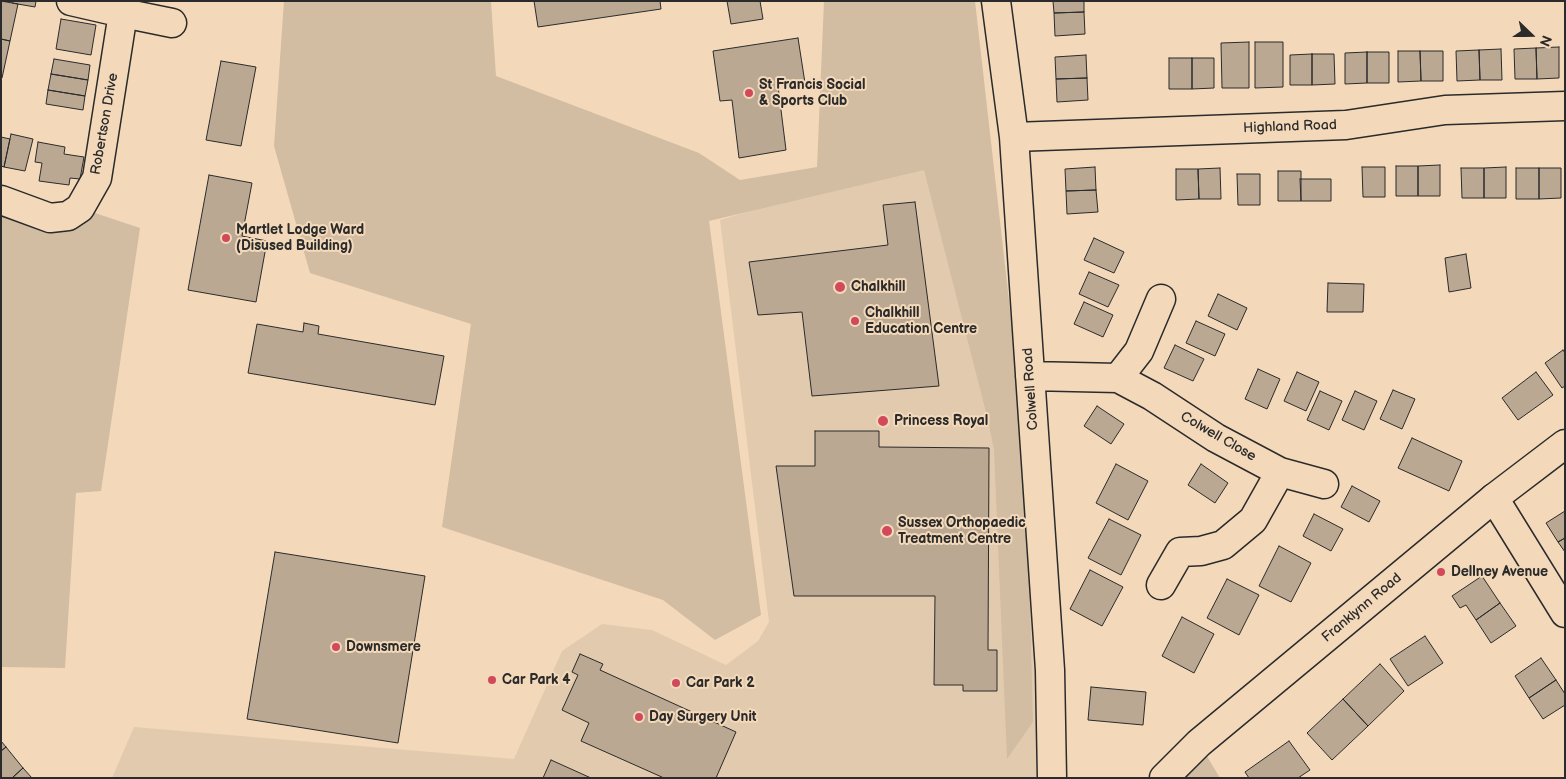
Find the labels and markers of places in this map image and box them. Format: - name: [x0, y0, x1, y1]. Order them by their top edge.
- place label: St Francis Social & Sports Club: [759, 77, 866, 110]
- marker: St Francis Social & Sports Club: [743, 87, 755, 99]
- place label: Martlet Lodge Ward (Disused Building): [236, 222, 364, 254]
- marker: Martlet Lodge Ward (Disused Building): [220, 232, 232, 244]
- place label: Chalkhill: [851, 279, 906, 295]
- marker: Chalkhill: [833, 280, 847, 294]
- place label: Chalkhill Education Centre: [865, 305, 977, 338]
- marker: Chalkhill Education Centre: [849, 315, 861, 327]
- place label: Princess Royal: [894, 413, 988, 429]
- marker: Princess Royal: [876, 414, 890, 428]
- place label: Sussex Orthopaedic Treatment Centre: [898, 515, 1026, 548]
- marker: Sussex Orthopaedic Treatment Centre: [880, 524, 894, 538]
- place label: Dellney Avenue: [1451, 564, 1548, 580]
- marker: Dellney Avenue: [1435, 566, 1447, 578]
- place label: Downsmere: [346, 639, 421, 655]
- marker: Downsmere: [330, 641, 342, 653]
- place label: Car Park 4: [502, 672, 570, 688]
- marker: Car Park 4: [486, 674, 498, 686]
- place label: Car Park 2: [686, 675, 755, 691]
- marker: Car Park 2: [670, 677, 682, 689]
- place label: Day Surgery Unit: [649, 709, 757, 725]
- marker: Day Surgery Unit: [633, 711, 645, 723]

